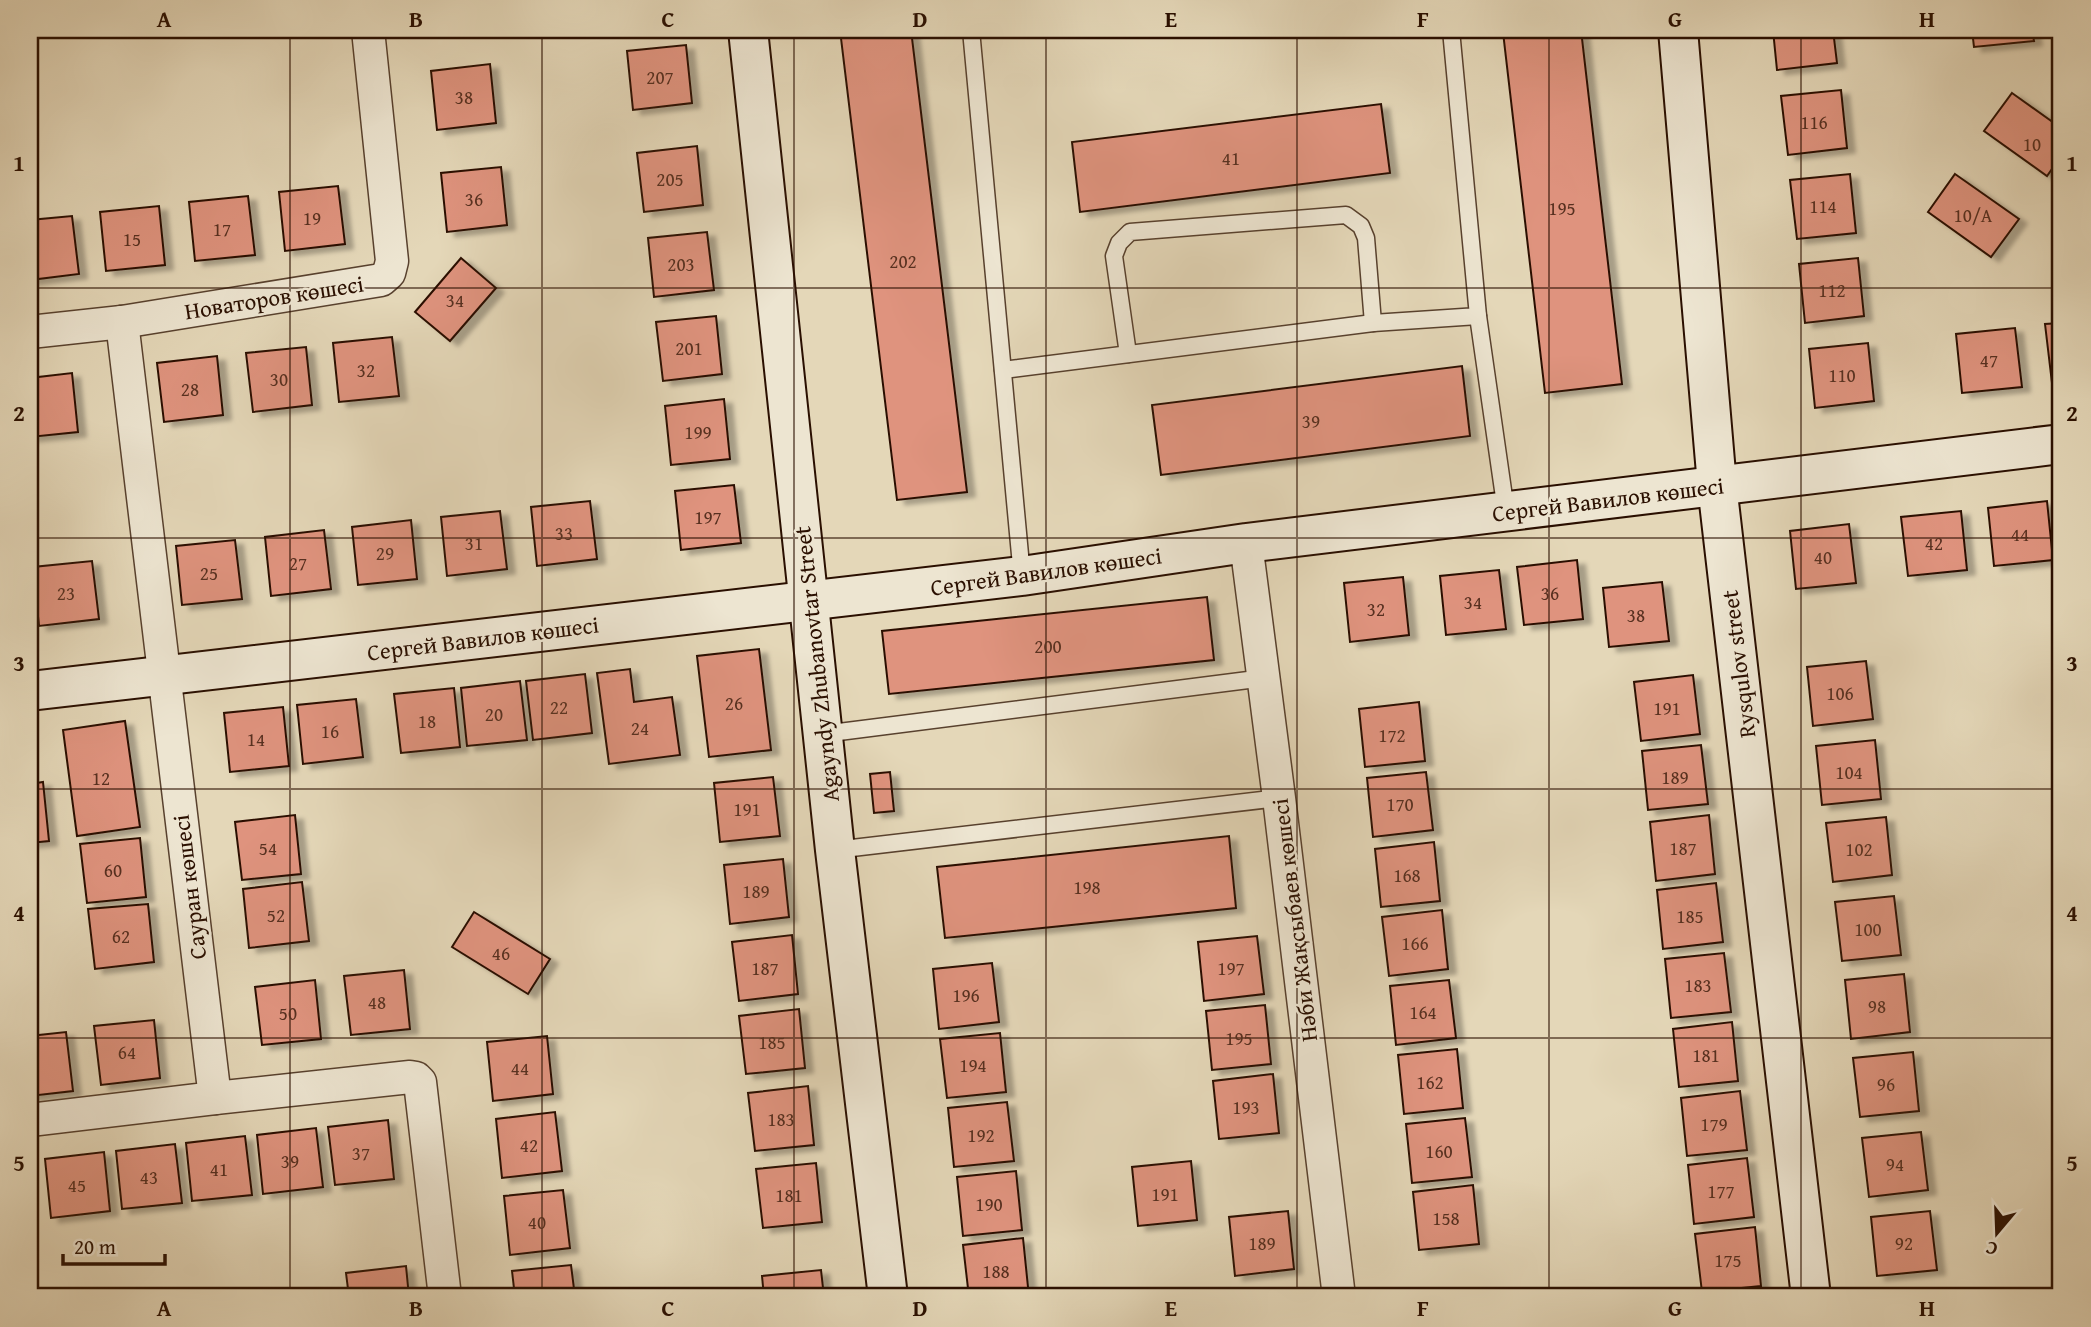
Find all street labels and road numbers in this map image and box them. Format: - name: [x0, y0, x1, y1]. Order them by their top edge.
- street label: Новаторов көшесі: [182, 267, 366, 327]
- street label: Сергей Вавилов көшесі: [1490, 468, 1726, 530]
- street label: Agayndy Zhubanovtar Street: [785, 524, 847, 804]
- street label: Сергей Вавилов көшесі: [928, 538, 1164, 604]
- street label: Rysqulov street: [1713, 588, 1763, 740]
- street label: Сергей Вавилов көшесі: [365, 607, 601, 669]
- street label: Нәби Жақсыбаев көшесі: [1263, 796, 1325, 1044]
- street label: Сауран көшесі: [164, 813, 214, 961]

